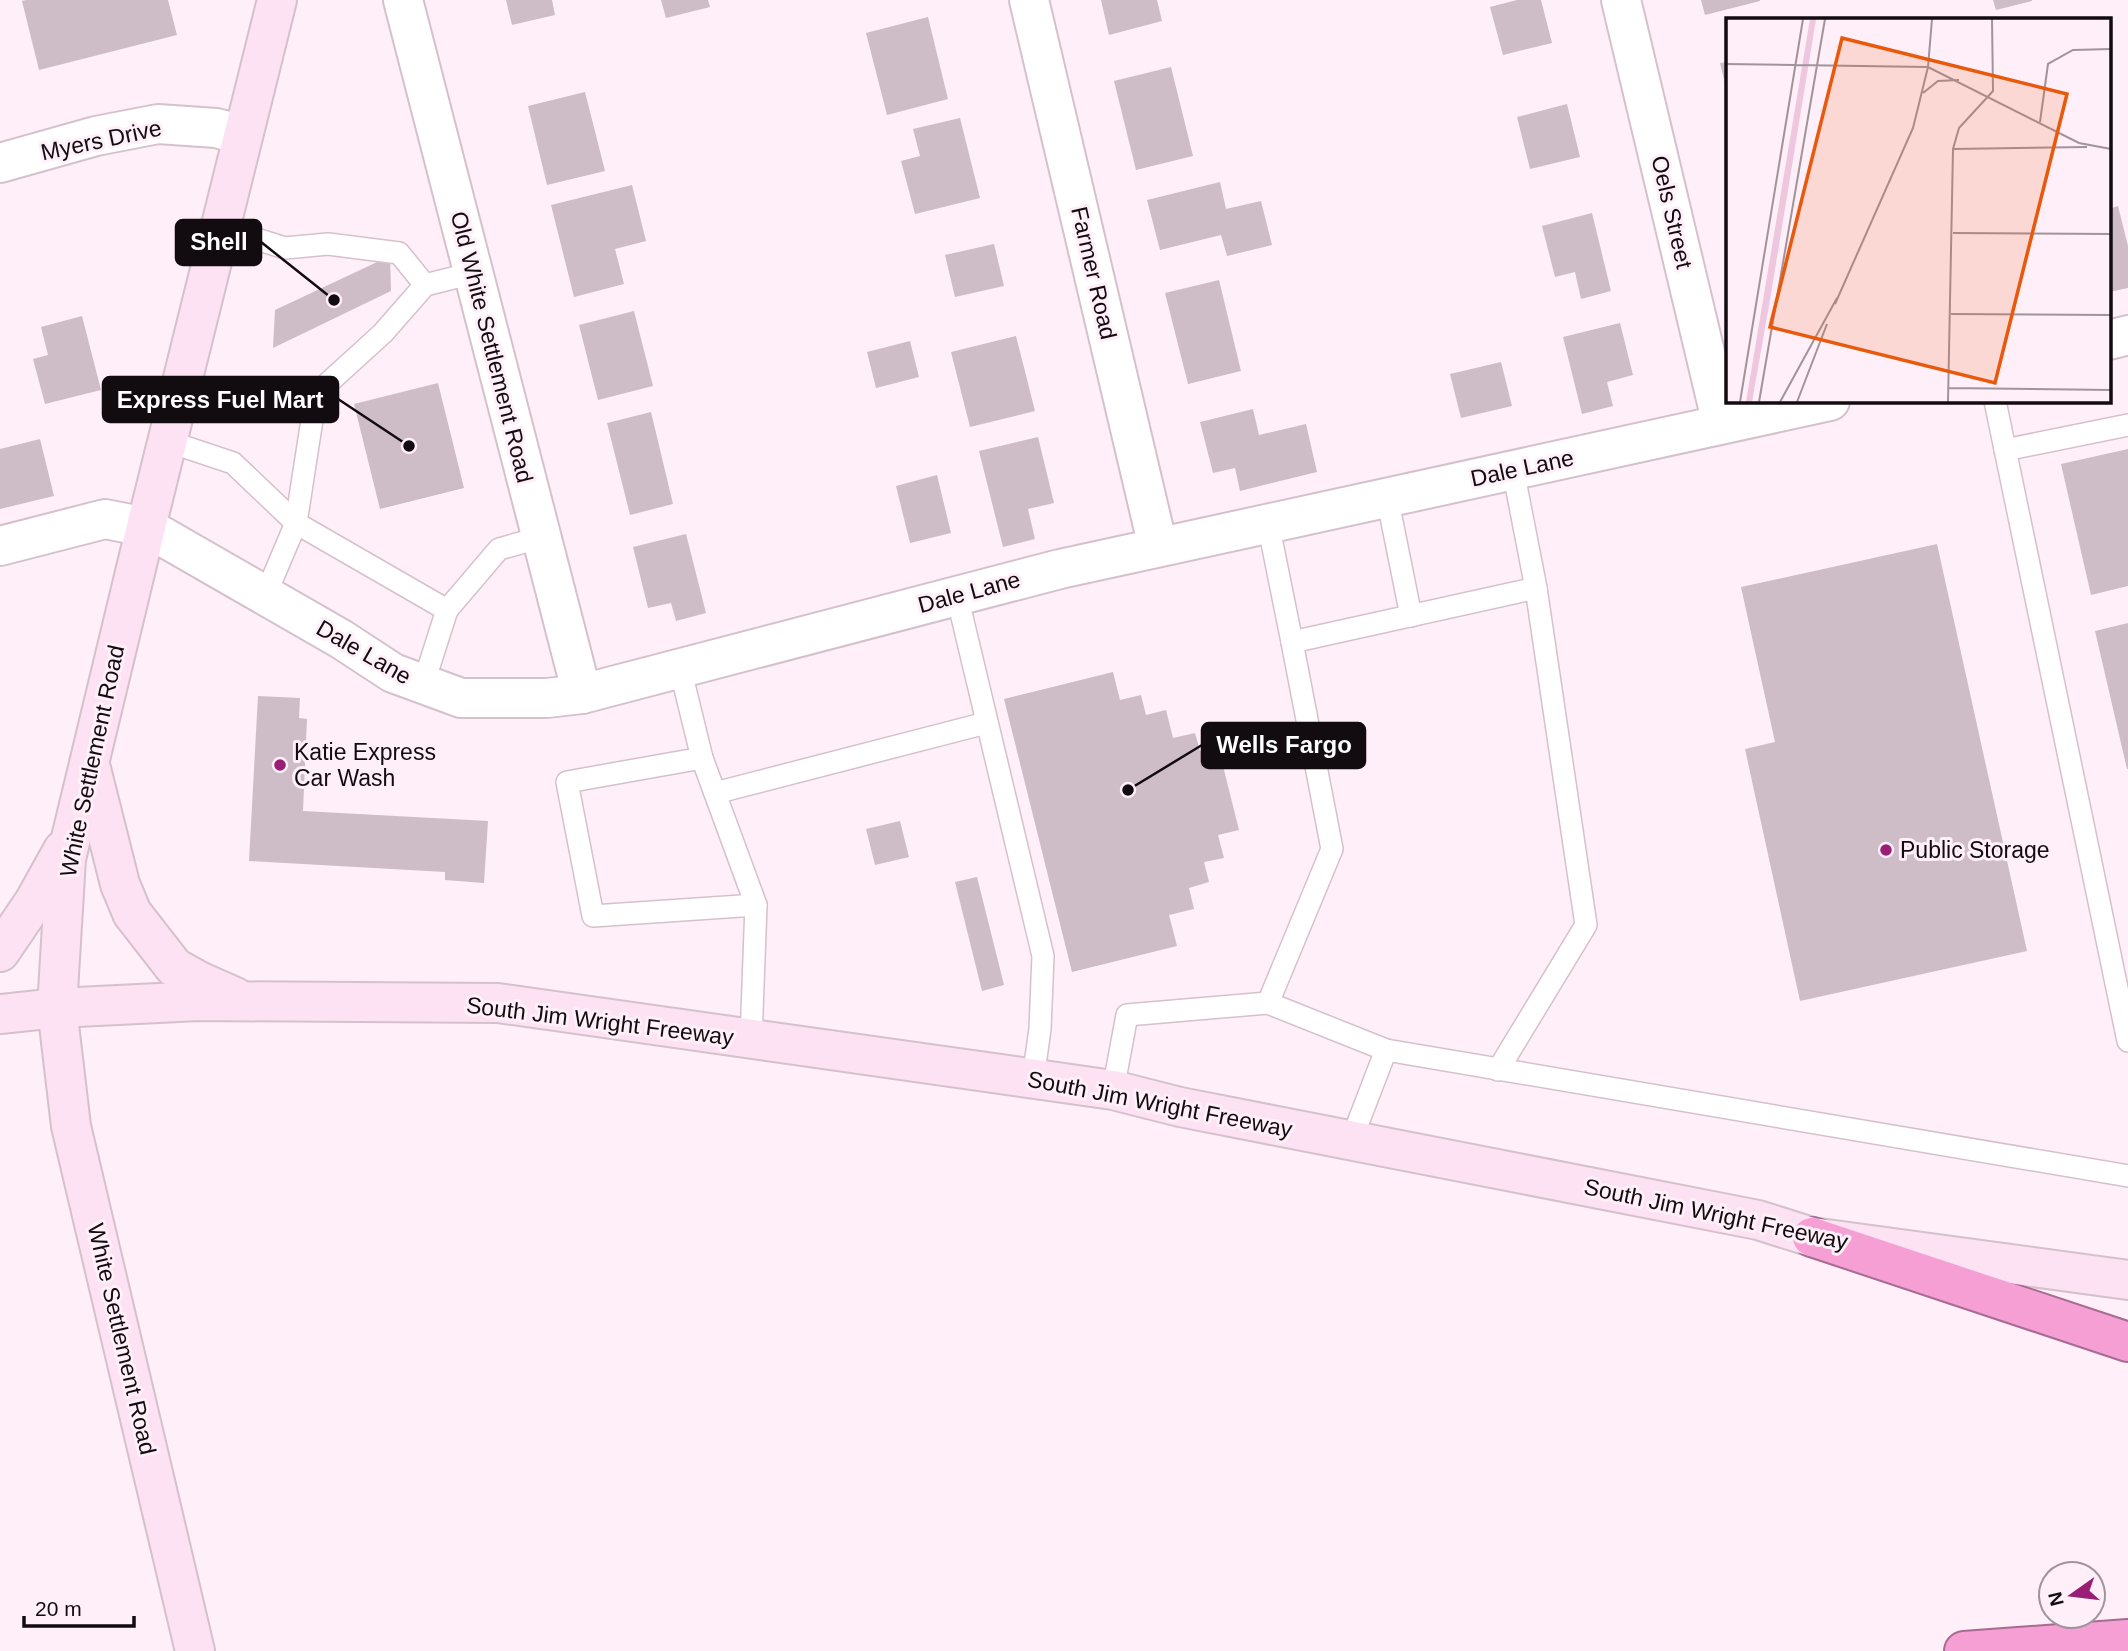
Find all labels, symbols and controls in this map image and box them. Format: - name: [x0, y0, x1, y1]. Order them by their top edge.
- inset map: [1726, 18, 2110, 402]
- street label: Myers Drive: [38, 115, 164, 165]
- street label: Oels Street: [1646, 153, 1698, 272]
- street label: Farmer Road: [1066, 204, 1122, 342]
- street label: Old White Settlement Road: [446, 209, 538, 485]
- callout: Shell: [176, 220, 261, 265]
- text: Shell: [190, 228, 248, 255]
- callout: Express Fuel Mart: [103, 377, 338, 422]
- text: Express Fuel Mart: [117, 386, 323, 413]
- street label: Dale Lane: [1468, 444, 1576, 492]
- street label: Dale Lane: [915, 566, 1023, 618]
- street label: Dale Lane: [312, 615, 416, 689]
- street label: White Settlement Road: [55, 643, 129, 879]
- callout: Wells Fargo: [1202, 723, 1365, 768]
- text: Wells Fargo: [1216, 731, 1352, 758]
- place label: Katie Express Car Wash: [294, 739, 436, 791]
- marker: Katie Express Car Wash: [272, 757, 288, 773]
- place label: Public Storage: [1900, 837, 2050, 863]
- marker: Public Storage: [1878, 842, 1894, 858]
- street label: South Jim Wright Freeway: [465, 992, 736, 1050]
- street label: South Jim Wright Freeway: [1025, 1066, 1295, 1143]
- street label: South Jim Wright Freeway: [1582, 1173, 1851, 1255]
- street label: White Settlement Road: [83, 1221, 161, 1457]
- north arrow: [2037, 1560, 2107, 1630]
- scale bar: [24, 1584, 135, 1628]
- text: N: [2044, 1590, 2068, 1608]
- text: 20 m: [35, 1597, 82, 1620]

